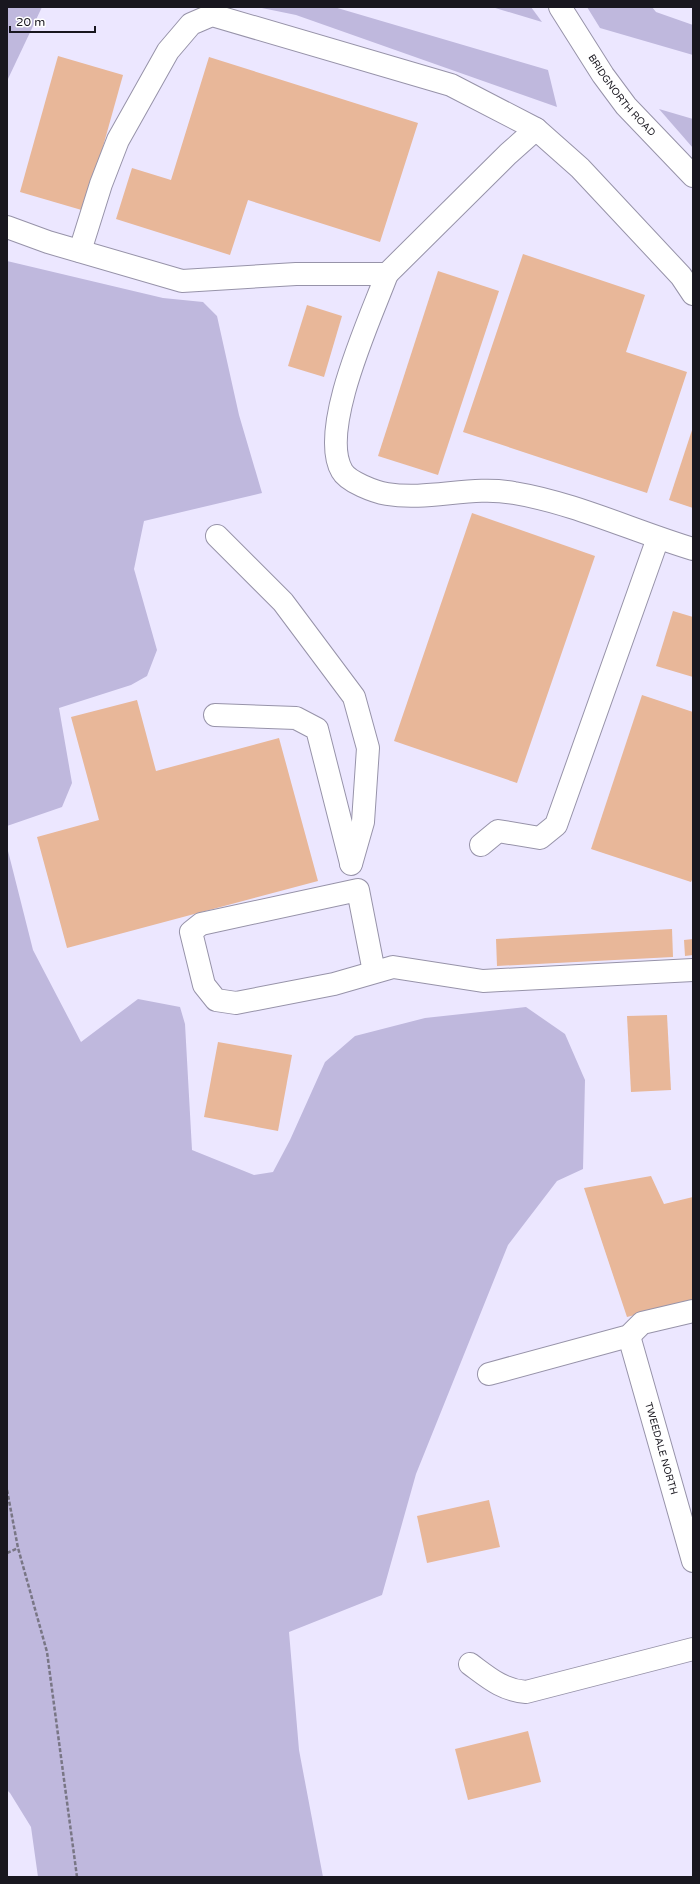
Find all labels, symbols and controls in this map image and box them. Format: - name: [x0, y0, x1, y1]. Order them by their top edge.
- scale bar: [10, 8, 95, 34]
- text: 20 m: [16, 15, 45, 29]
- street label: BRIDGNORTH ROAD: [585, 52, 658, 139]
- street label: TWEEDALE NORTH: [642, 1401, 680, 1496]

